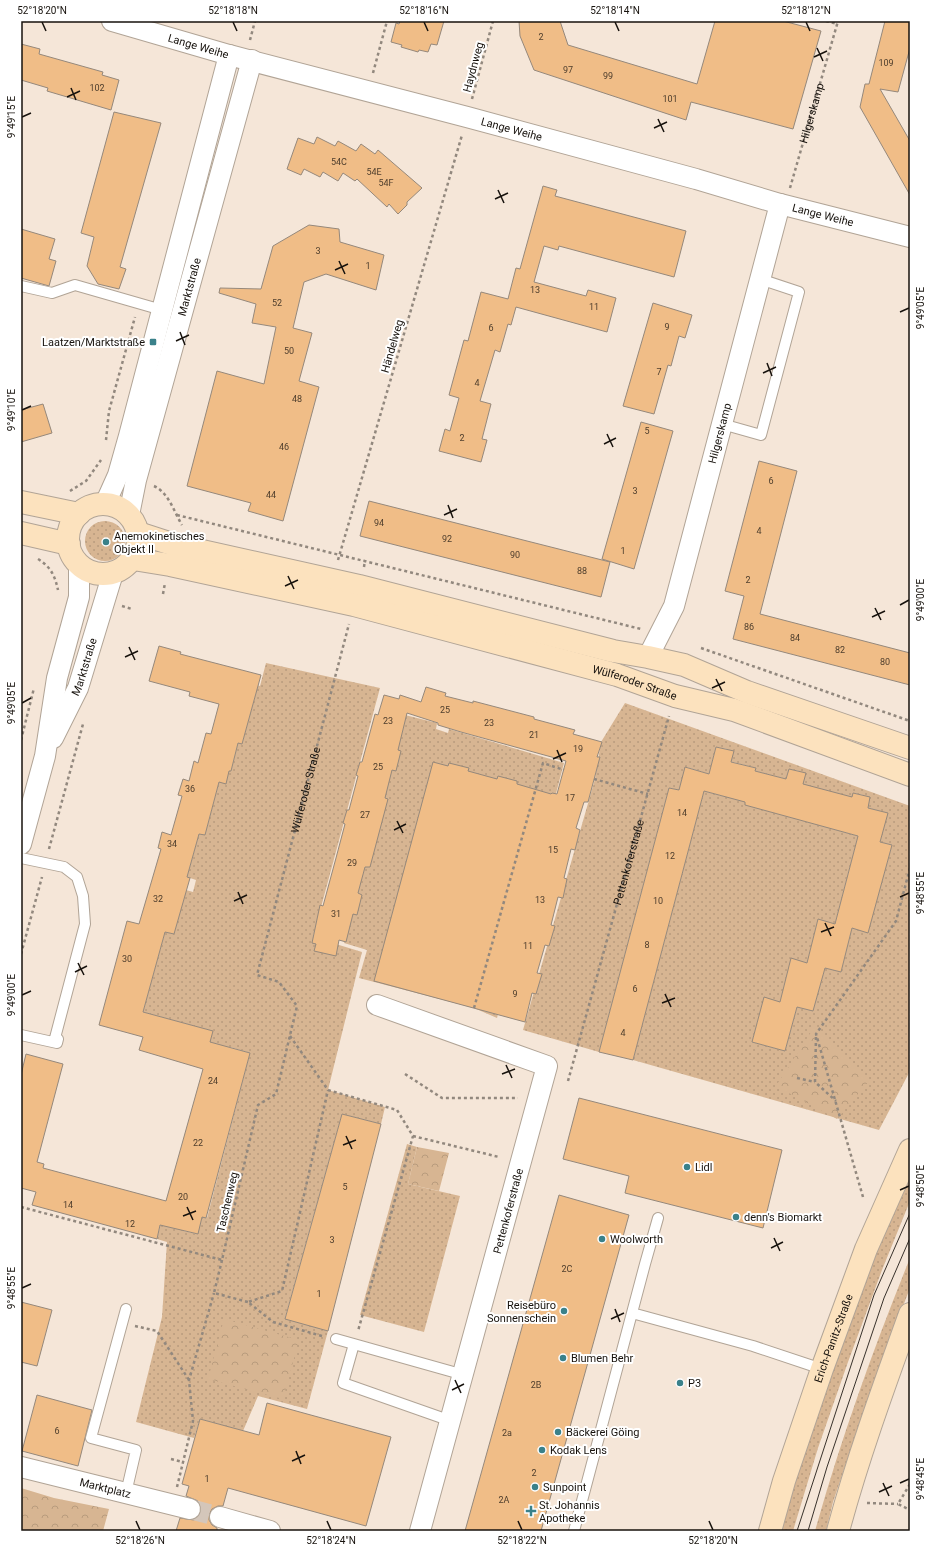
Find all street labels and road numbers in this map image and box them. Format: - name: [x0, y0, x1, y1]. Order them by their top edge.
- street label: Lange Weihe: [166, 32, 230, 62]
- street label: Haydnweg: [461, 41, 486, 94]
- street label: Hilgerskamp: [797, 82, 827, 145]
- street label: Lange Weihe: [479, 115, 544, 144]
- street label: Lange Weihe: [791, 201, 855, 229]
- street label: Marktstraße: [176, 256, 204, 318]
- street label: Händelweg: [379, 318, 406, 374]
- street label: Hilgerskamp: [706, 402, 734, 465]
- street label: Marktstraße: [69, 636, 100, 698]
- street label: Wülferoder Straße: [591, 663, 679, 703]
- street label: Wülferoder Straße: [288, 745, 324, 834]
- street label: Pettenkoferstraße: [611, 818, 647, 907]
- street label: Pettenkoferstraße: [491, 1167, 526, 1255]
- street label: Taschenweg: [214, 1171, 241, 1234]
- street label: Erich-Panitz-Straße: [812, 1292, 856, 1384]
- street label: Marktplatz: [78, 1476, 133, 1501]

